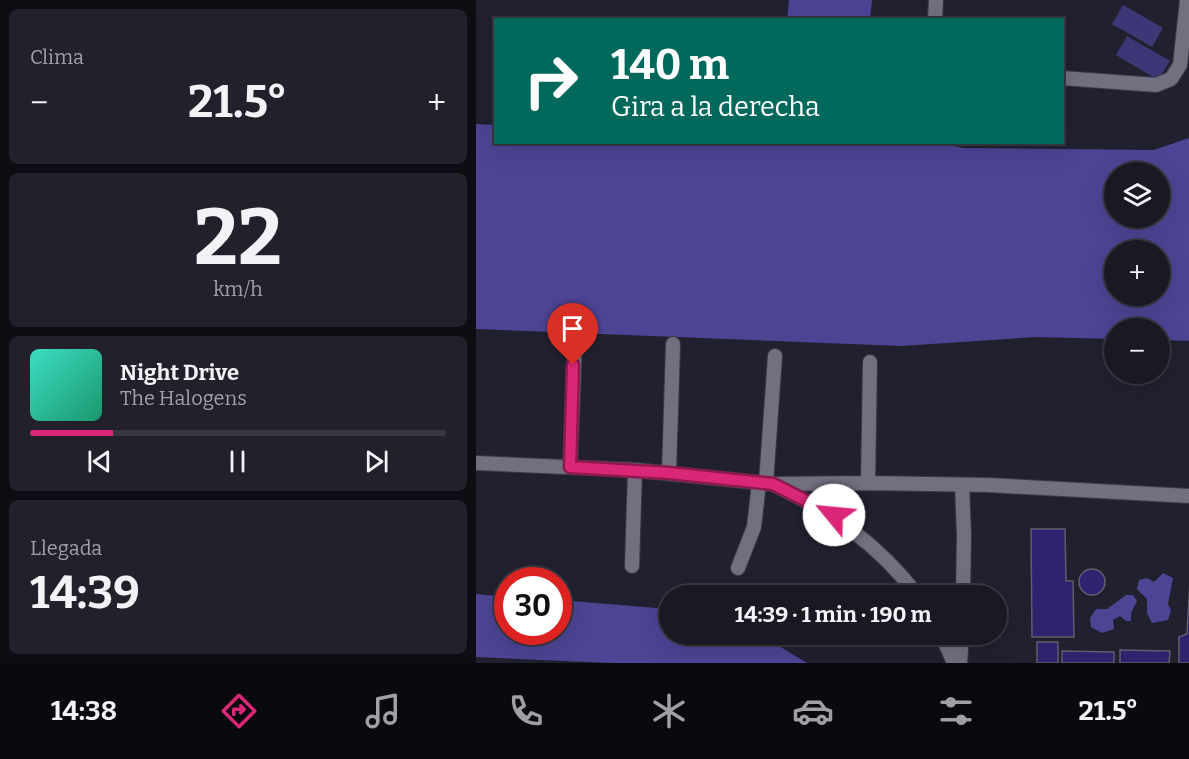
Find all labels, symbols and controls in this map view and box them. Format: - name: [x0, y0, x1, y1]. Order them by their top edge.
- text: 140 m: [611, 40, 729, 90]
- icon: right: [512, 42, 590, 120]
- text: Clima: [30, 45, 84, 69]
- text: 21.5°: [188, 75, 287, 129]
- text: −: [30, 83, 48, 123]
- text: +: [427, 83, 446, 123]
- text: Gira a la derecha: [611, 91, 820, 123]
- map controls: [1104, 162, 1170, 384]
- button: layers: [1104, 162, 1170, 228]
- text: 22: [194, 191, 282, 285]
- button: +: [1104, 240, 1170, 306]
- text: km/h: [213, 277, 263, 301]
- pin: [547, 303, 598, 365]
- icon: arrive: [556, 312, 589, 345]
- button: −: [1104, 318, 1170, 384]
- text: Night Drive: [120, 359, 239, 386]
- text: The Halogens: [120, 386, 247, 410]
- icon: previous: [83, 445, 116, 478]
- icon: pause: [221, 445, 254, 478]
- icon: next: [360, 445, 393, 478]
- position arrow: [802, 483, 866, 547]
- text: Llegada: [30, 536, 102, 560]
- text: 14:39: [30, 566, 140, 620]
- speed limit sign: 30: [494, 567, 572, 645]
- text: 14:39 · 1 min · 190 m: [735, 601, 931, 628]
- icon: directions: [218, 690, 260, 732]
- icon: music: [362, 690, 404, 732]
- icon: phone: [505, 690, 547, 732]
- icon: climate: [648, 690, 690, 732]
- icon: car: [792, 690, 834, 732]
- icon: filters: [935, 690, 977, 732]
- text: 14:38: [51, 695, 117, 727]
- text: 21.5°: [1079, 695, 1138, 727]

